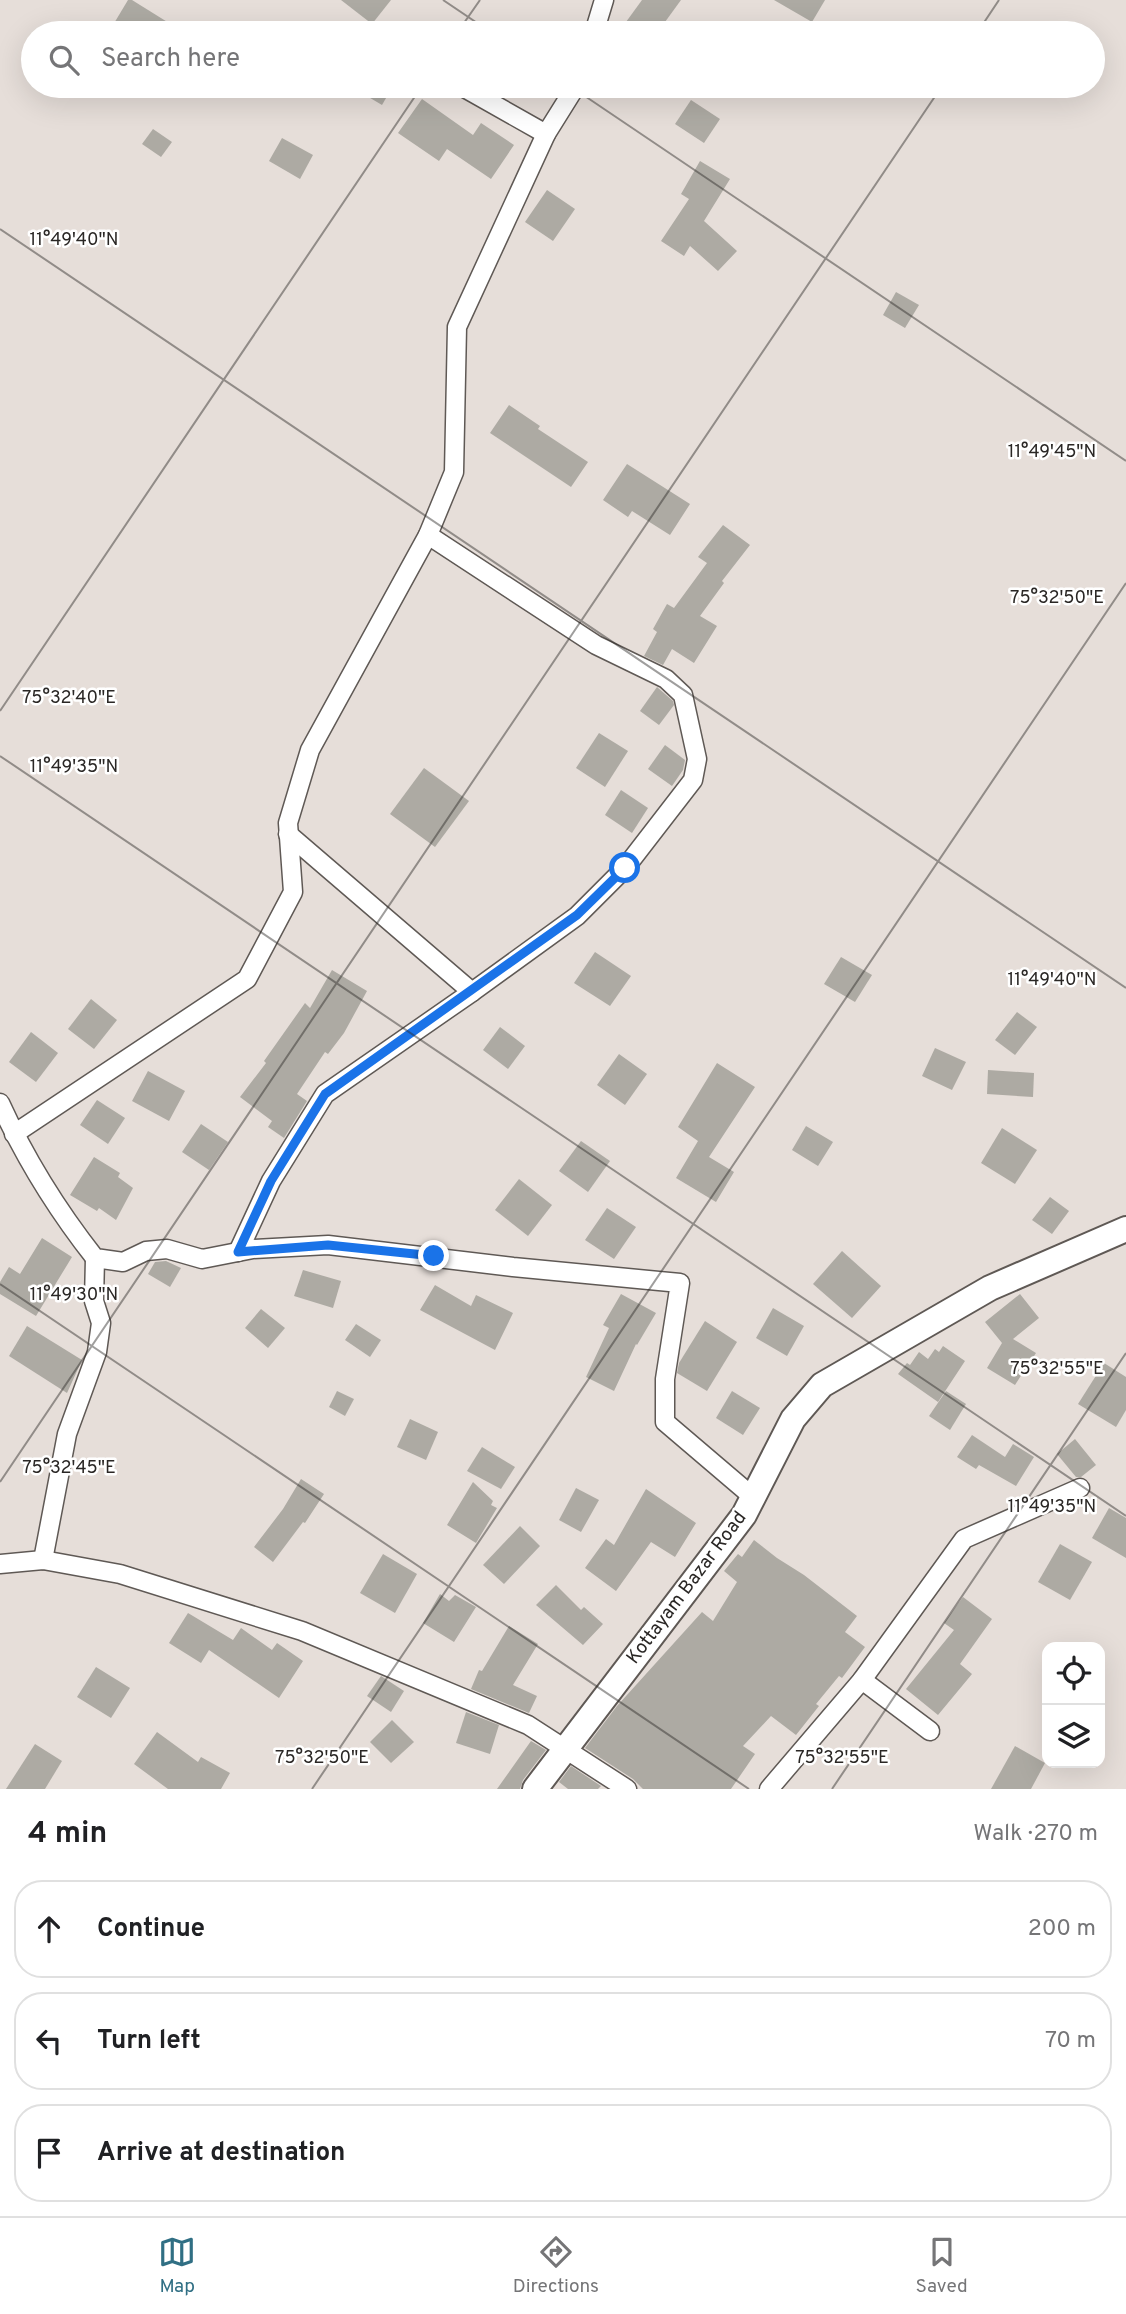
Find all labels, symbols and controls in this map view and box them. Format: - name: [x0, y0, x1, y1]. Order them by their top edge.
- search box: [21, 21, 1105, 98]
- icon: search: [45, 41, 83, 79]
- text: Search here: [101, 43, 240, 76]
- text: 11°49'40"N: [29, 229, 119, 252]
- text: 11°49'45"N: [1008, 441, 1096, 464]
- text: 75°32'50"E: [1010, 587, 1104, 610]
- text: 75°32'40"E: [22, 687, 116, 710]
- text: 11°49'35"N: [30, 756, 118, 779]
- route start: [609, 852, 640, 883]
- text: 11°49'40"N: [1007, 969, 1097, 992]
- route end: [418, 1240, 449, 1271]
- text: 11°49'30"N: [30, 1284, 118, 1307]
- text: 75°32'55"E: [1010, 1358, 1104, 1381]
- text: 75°32'45"E: [22, 1457, 116, 1480]
- text: 11°49'35"N: [1008, 1496, 1096, 1519]
- street label: Kottayam Bazar Road: [622, 1507, 752, 1669]
- map controls: [1042, 1642, 1105, 1768]
- button: locate: [1042, 1642, 1105, 1705]
- button: layers: [1042, 1705, 1105, 1768]
- text: 75°32'50"E: [275, 1747, 369, 1770]
- text: 75°32'55"E: [795, 1747, 889, 1770]
- text: 4 min: [28, 1816, 107, 1853]
- text: Walk · 270 m: [973, 1820, 1098, 1849]
- icon: ahead: [30, 1910, 68, 1948]
- text: Continue: [97, 1913, 205, 1946]
- text: 200 m: [1028, 1915, 1096, 1944]
- icon: left: [30, 2022, 68, 2060]
- text: Turn left: [97, 2025, 201, 2058]
- text: 70 m: [1045, 2027, 1096, 2056]
- icon: arrive: [30, 2134, 68, 2172]
- text: Arrive at destination: [97, 2137, 345, 2170]
- tab: Map: [158, 2233, 196, 2299]
- tab: Directions: [513, 2233, 599, 2299]
- tab: Saved: [916, 2233, 968, 2299]

